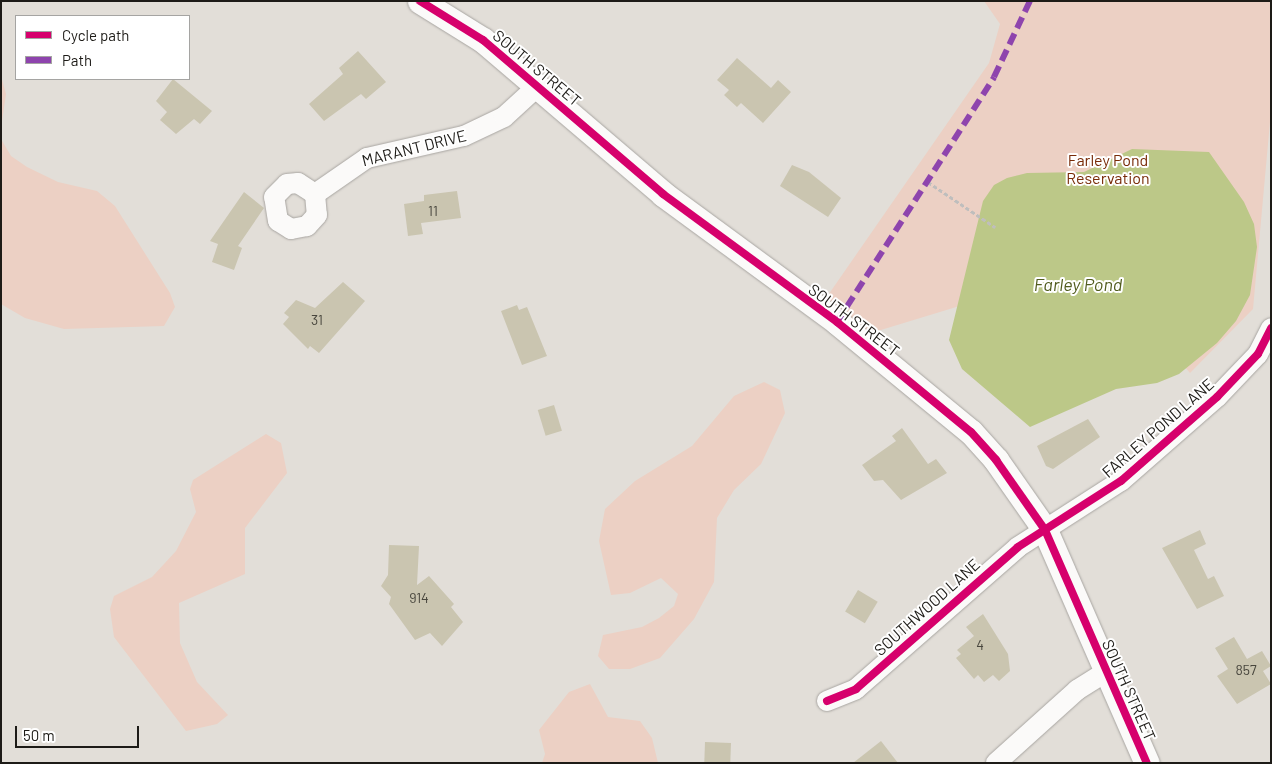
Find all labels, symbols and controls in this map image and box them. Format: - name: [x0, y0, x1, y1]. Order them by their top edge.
- legend: [15, 15, 190, 80]
- text: Cycle path: [62, 26, 129, 44]
- street label: SOUTH STREET: [489, 26, 585, 110]
- text: Path: [62, 51, 92, 69]
- street label: MARANT DRIVE: [360, 126, 468, 170]
- park label: Farley Pond Reservation: [1066, 150, 1150, 188]
- house number: 11: [428, 203, 438, 219]
- water label: Farley Pond: [1034, 273, 1122, 295]
- street label: SOUTH STREET: [805, 280, 903, 360]
- house number: 31: [311, 312, 323, 328]
- street label: FARLEY POND LANE: [1098, 374, 1218, 482]
- street label: SOUTHWOOD LANE: [870, 554, 984, 660]
- house number: 914: [409, 590, 429, 606]
- street label: SOUTH STREET: [1098, 636, 1160, 744]
- house number: 4: [976, 637, 984, 653]
- house number: 857: [1235, 662, 1257, 678]
- scale bar: [18, 716, 141, 748]
- text: 50 m: [23, 726, 55, 744]

